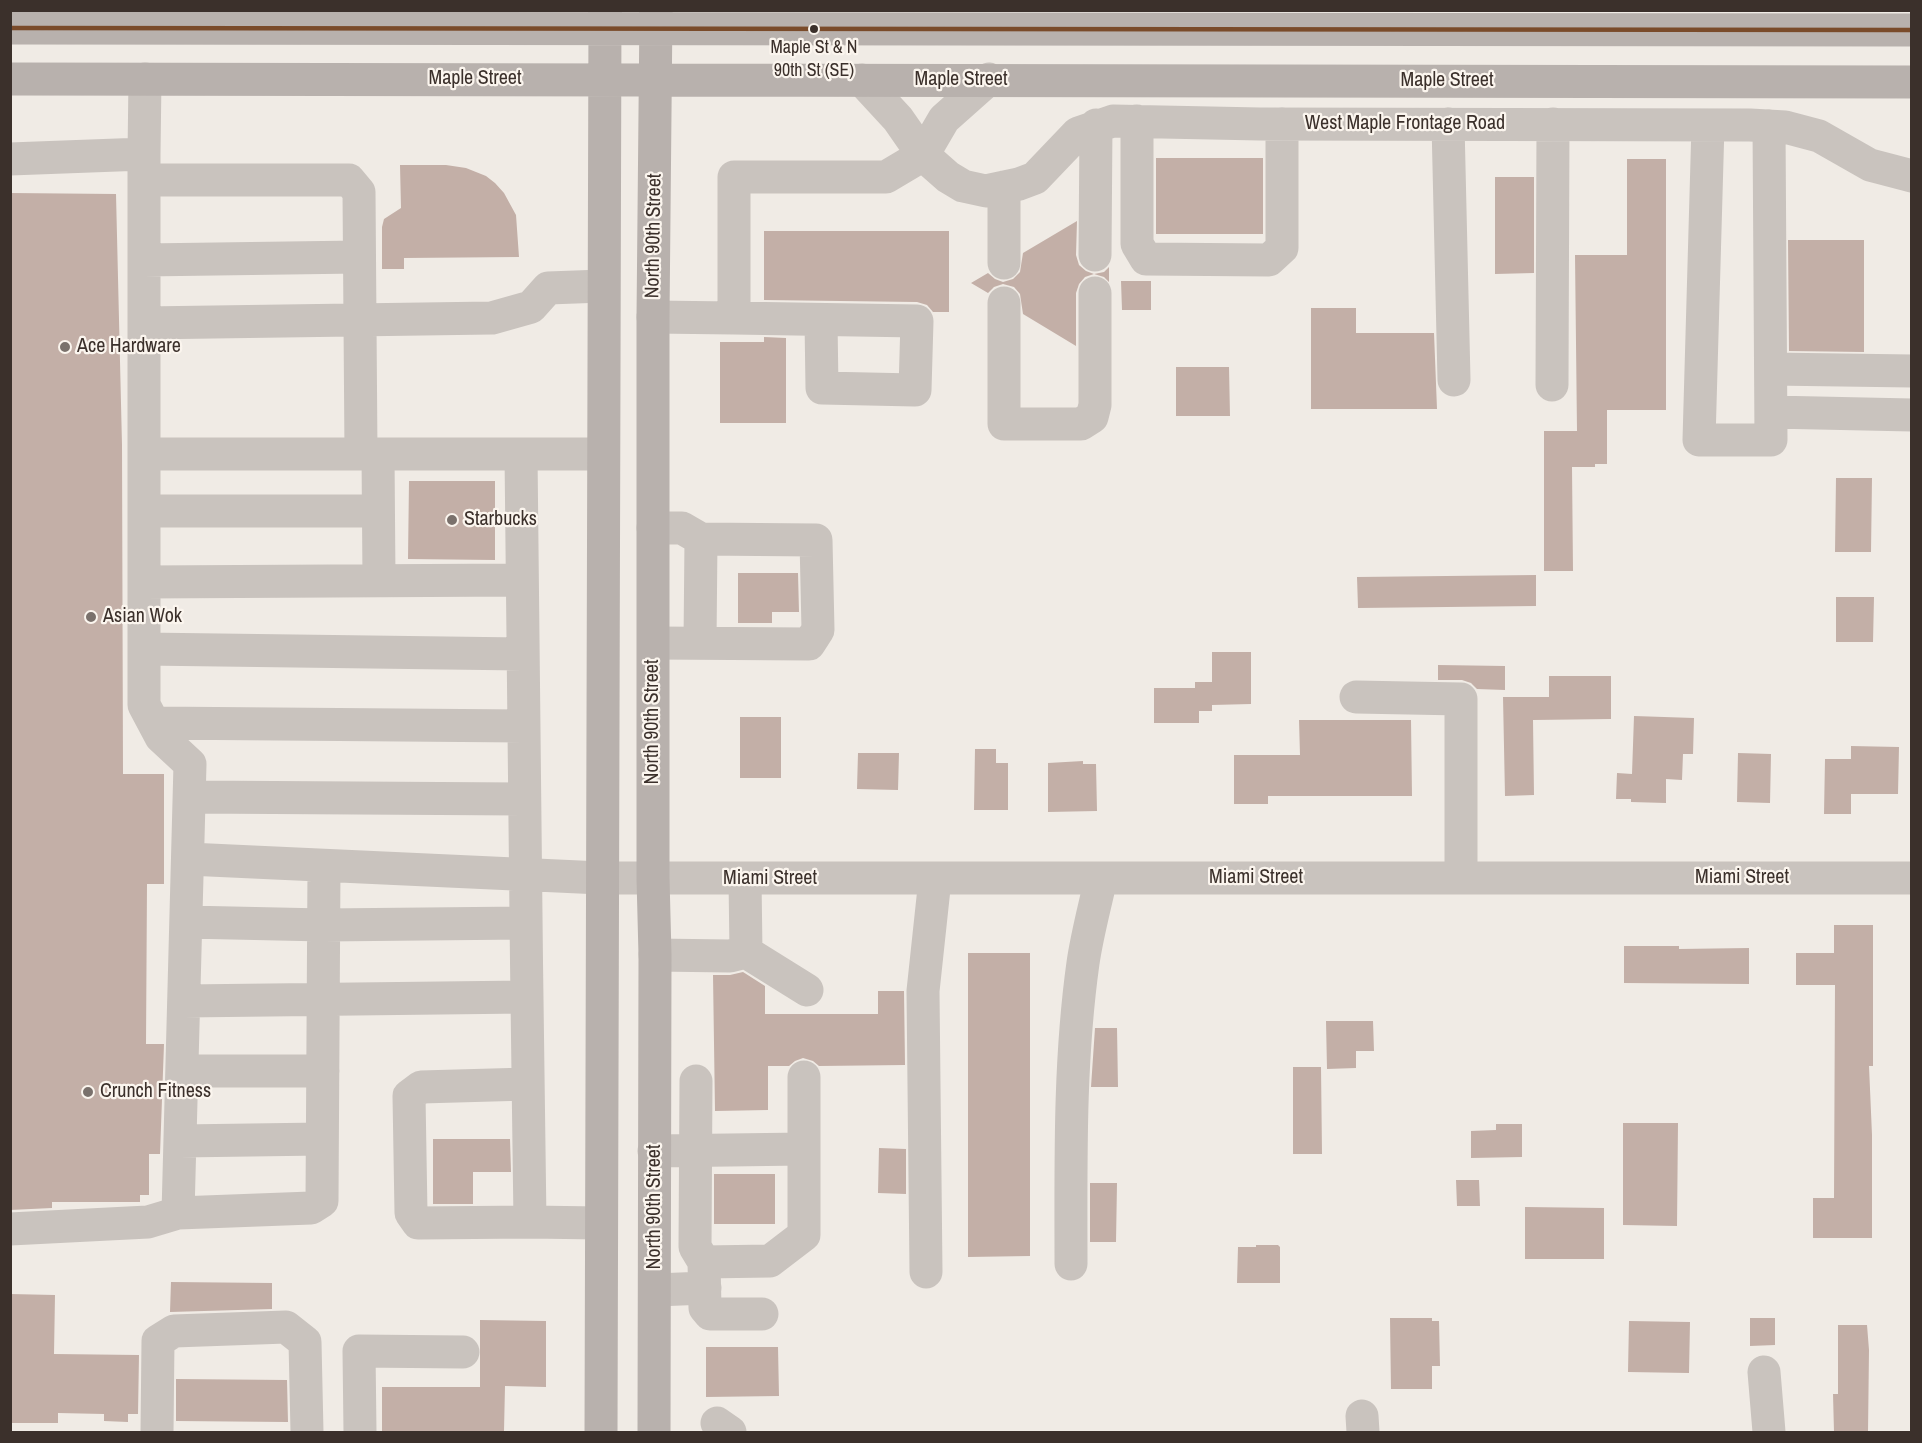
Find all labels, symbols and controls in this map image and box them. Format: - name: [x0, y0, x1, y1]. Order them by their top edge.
- marker: Maple St & N 90th St (SE): [808, 23, 820, 35]
- place label: Maple St & N 90th St (SE): [771, 37, 857, 80]
- street label: Maple Street: [429, 67, 521, 91]
- street label: Maple Street: [915, 68, 1007, 92]
- street label: Maple Street: [1401, 69, 1493, 93]
- street label: West Maple Frontage Road: [1305, 112, 1505, 136]
- street label: North 90th Street: [641, 173, 667, 299]
- place label: Ace Hardware: [77, 335, 181, 359]
- marker: Ace Hardware: [58, 340, 72, 354]
- place label: Starbucks: [464, 508, 537, 532]
- marker: Starbucks: [445, 513, 459, 527]
- place label: Asian Wok: [103, 605, 182, 629]
- marker: Asian Wok: [84, 610, 98, 624]
- street label: North 90th Street: [641, 660, 665, 784]
- street label: Miami Street: [1209, 866, 1303, 890]
- street label: Miami Street: [1695, 866, 1789, 890]
- street label: Miami Street: [723, 867, 817, 891]
- place label: Crunch Fitness: [100, 1080, 211, 1104]
- marker: Crunch Fitness: [81, 1085, 95, 1099]
- street label: North 90th Street: [643, 1145, 667, 1269]

